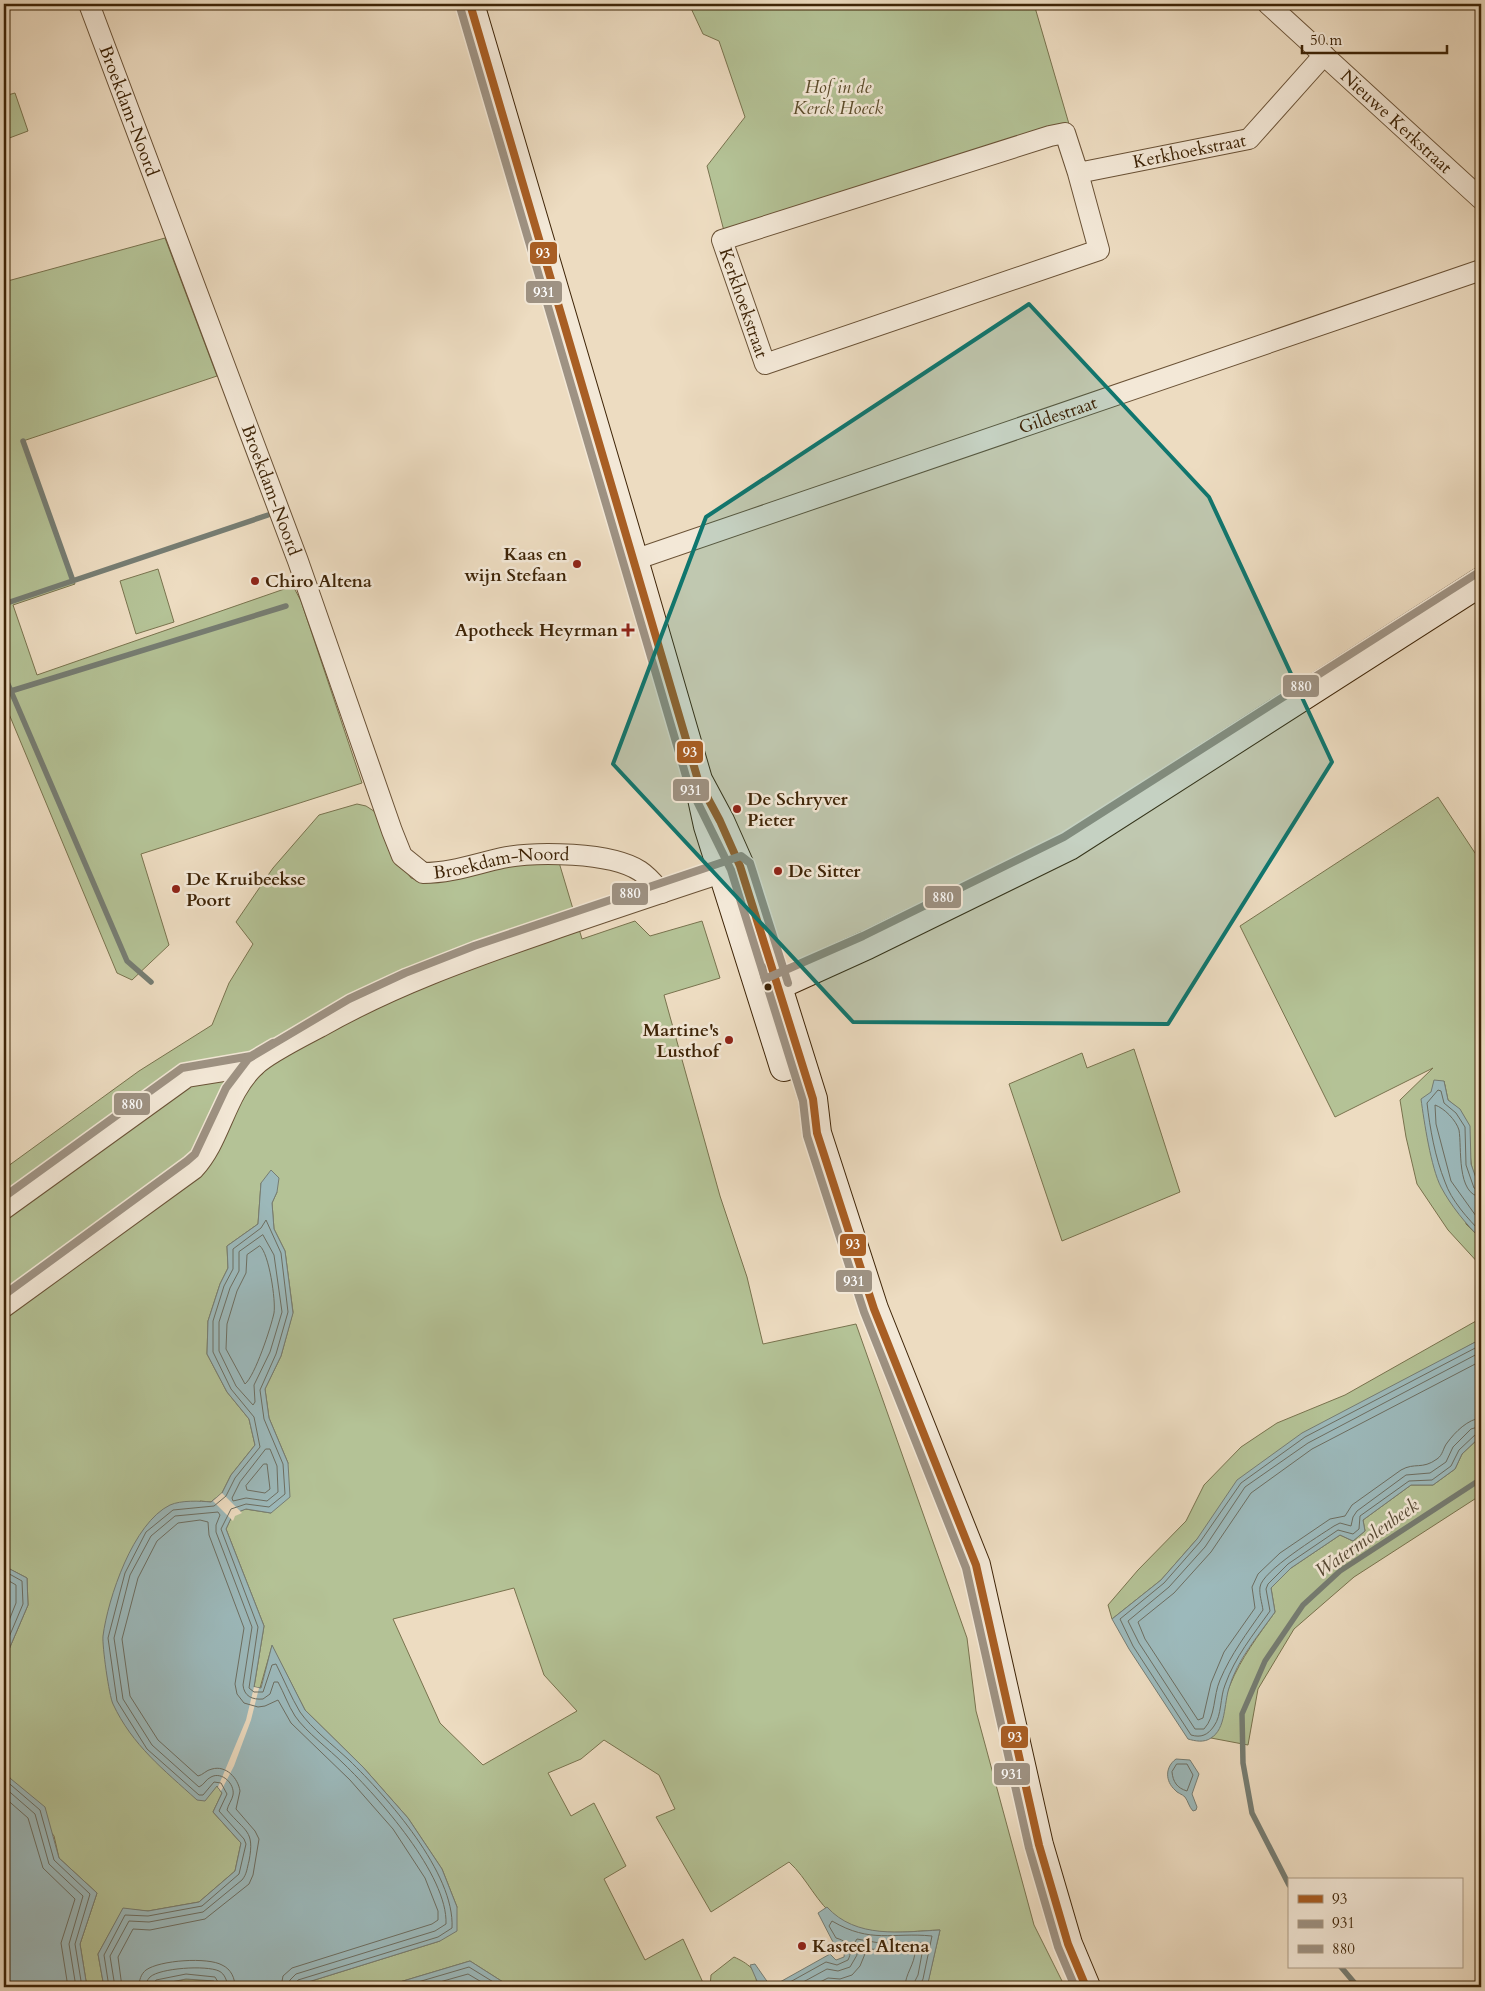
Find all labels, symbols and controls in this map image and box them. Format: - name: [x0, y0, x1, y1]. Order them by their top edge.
- scale bar: [1302, 22, 1448, 54]
- text: 50 m: [1310, 30, 1342, 50]
- street label: Broekdam-Noord: [93, 42, 165, 180]
- street label: Nieuwe Kerkstraat: [1335, 64, 1458, 179]
- park label: Hof in de Kerck Hoeck: [793, 75, 883, 121]
- street label: Kerkhoekstraat: [1131, 127, 1248, 174]
- line badge: 93: [529, 241, 558, 265]
- text: 93: [536, 244, 550, 263]
- street label: Kerkhoekstraat: [713, 245, 775, 362]
- line badge: 931: [525, 280, 563, 304]
- text: 931: [533, 283, 555, 302]
- street label: Gildestraat: [1015, 390, 1101, 440]
- street label: Broekdam-Noord: [235, 421, 307, 559]
- place label: Kaas en wijn Stefaan: [464, 542, 567, 588]
- marker: Kaas en wijn Stefaan: [571, 558, 583, 570]
- place label: Chiro Altena: [265, 569, 372, 594]
- marker: Chiro Altena: [249, 575, 261, 587]
- place label: Apotheek Heyrman: [455, 618, 618, 643]
- marker: Apotheek Heyrman: [622, 624, 634, 636]
- line badge: 880: [1282, 674, 1320, 698]
- text: 880: [1290, 677, 1312, 696]
- line badge: 93: [676, 740, 704, 764]
- text: 93: [683, 743, 697, 762]
- line badge: 931: [672, 778, 710, 802]
- text: 931: [680, 781, 702, 800]
- place label: De Schryver Pieter: [747, 787, 848, 833]
- marker: De Schryver Pieter: [731, 803, 743, 815]
- street label: Broekdam-Noord: [432, 841, 570, 885]
- place label: De Sitter: [788, 859, 861, 884]
- marker: De Sitter: [772, 865, 784, 877]
- place label: De Kruibeekse Poort: [186, 867, 306, 913]
- line badge: 880: [611, 882, 649, 906]
- marker: De Kruibeekse Poort: [170, 883, 182, 895]
- text: 880: [619, 884, 641, 903]
- line badge: 880: [924, 885, 962, 909]
- text: 880: [932, 888, 954, 907]
- unlabelled marker: [763, 982, 773, 992]
- place label: Martine's Lusthof: [643, 1018, 722, 1064]
- marker: Martine's Lusthof: [723, 1034, 735, 1046]
- line badge: 880: [113, 1092, 151, 1116]
- text: 880: [121, 1095, 143, 1114]
- line badge: 93: [839, 1233, 867, 1257]
- text: 93: [846, 1235, 860, 1254]
- line badge: 931: [835, 1269, 873, 1293]
- text: 931: [843, 1272, 865, 1291]
- water label: Watermolenbeek: [1310, 1492, 1425, 1584]
- line badge: 93: [1000, 1725, 1029, 1749]
- text: 93: [1008, 1728, 1022, 1747]
- line badge: 931: [993, 1762, 1031, 1786]
- text: 931: [1001, 1765, 1023, 1784]
- legend: [1288, 1878, 1462, 1968]
- text: 93: [1332, 1889, 1347, 1909]
- text: 931: [1332, 1913, 1355, 1933]
- place label: Kasteel Altena: [812, 1934, 930, 1959]
- text: 880: [1332, 1939, 1355, 1959]
- marker: Kasteel Altena: [796, 1940, 808, 1952]

